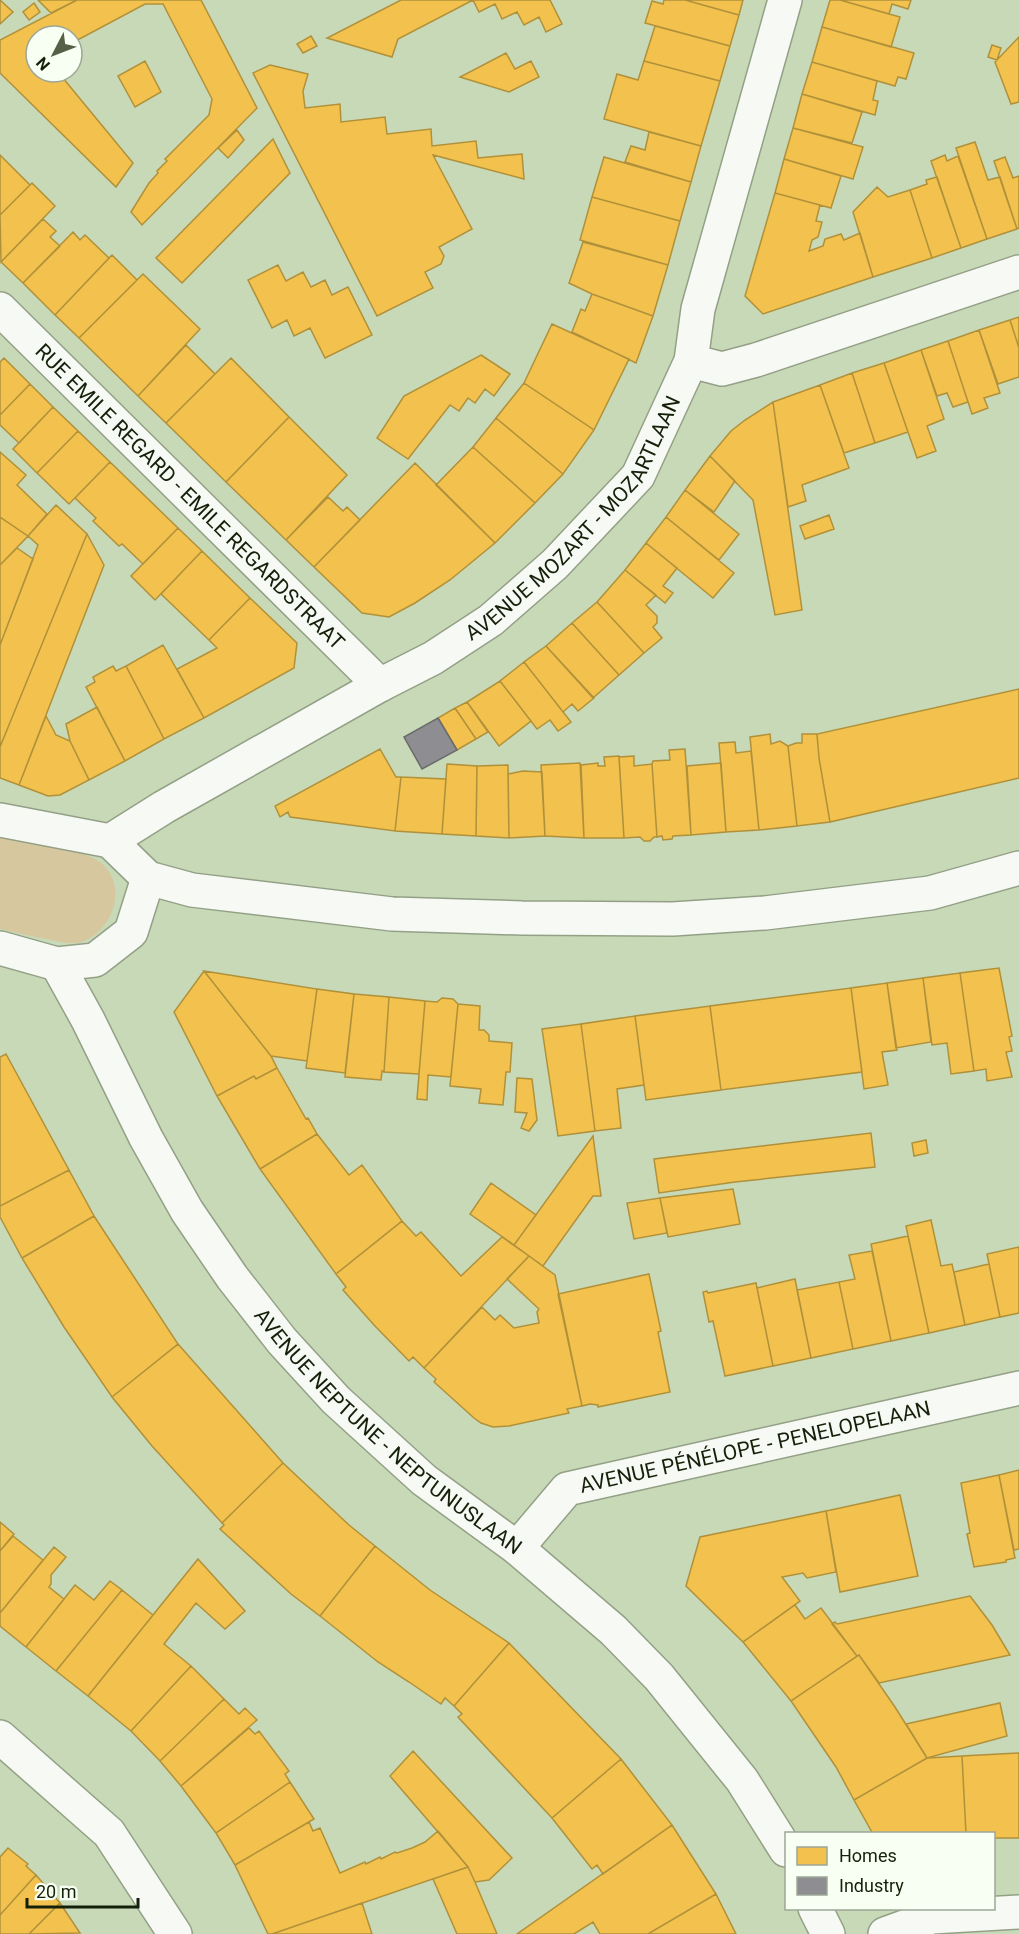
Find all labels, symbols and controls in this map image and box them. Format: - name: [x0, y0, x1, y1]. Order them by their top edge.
- north arrow: [24, 24, 84, 84]
- text: N: [32, 53, 54, 74]
- street label: RUE EMILE REGARD - EMILE REGARDSTRAAT: [30, 339, 350, 655]
- street label: AVENUE MOZART - MOZARTLAAN: [461, 392, 685, 645]
- street label: AVENUE NEPTUNE - NEPTUNUSLAAN: [249, 1304, 526, 1559]
- street label: AVENUE PÉNÉLOPE - PENELOPELAAN: [577, 1396, 933, 1498]
- legend: [785, 1832, 995, 1910]
- text: Homes: [839, 1845, 897, 1866]
- scale bar: [27, 1871, 138, 1909]
- text: Industry: [839, 1875, 904, 1896]
- text: 20 m: [36, 1881, 76, 1902]

